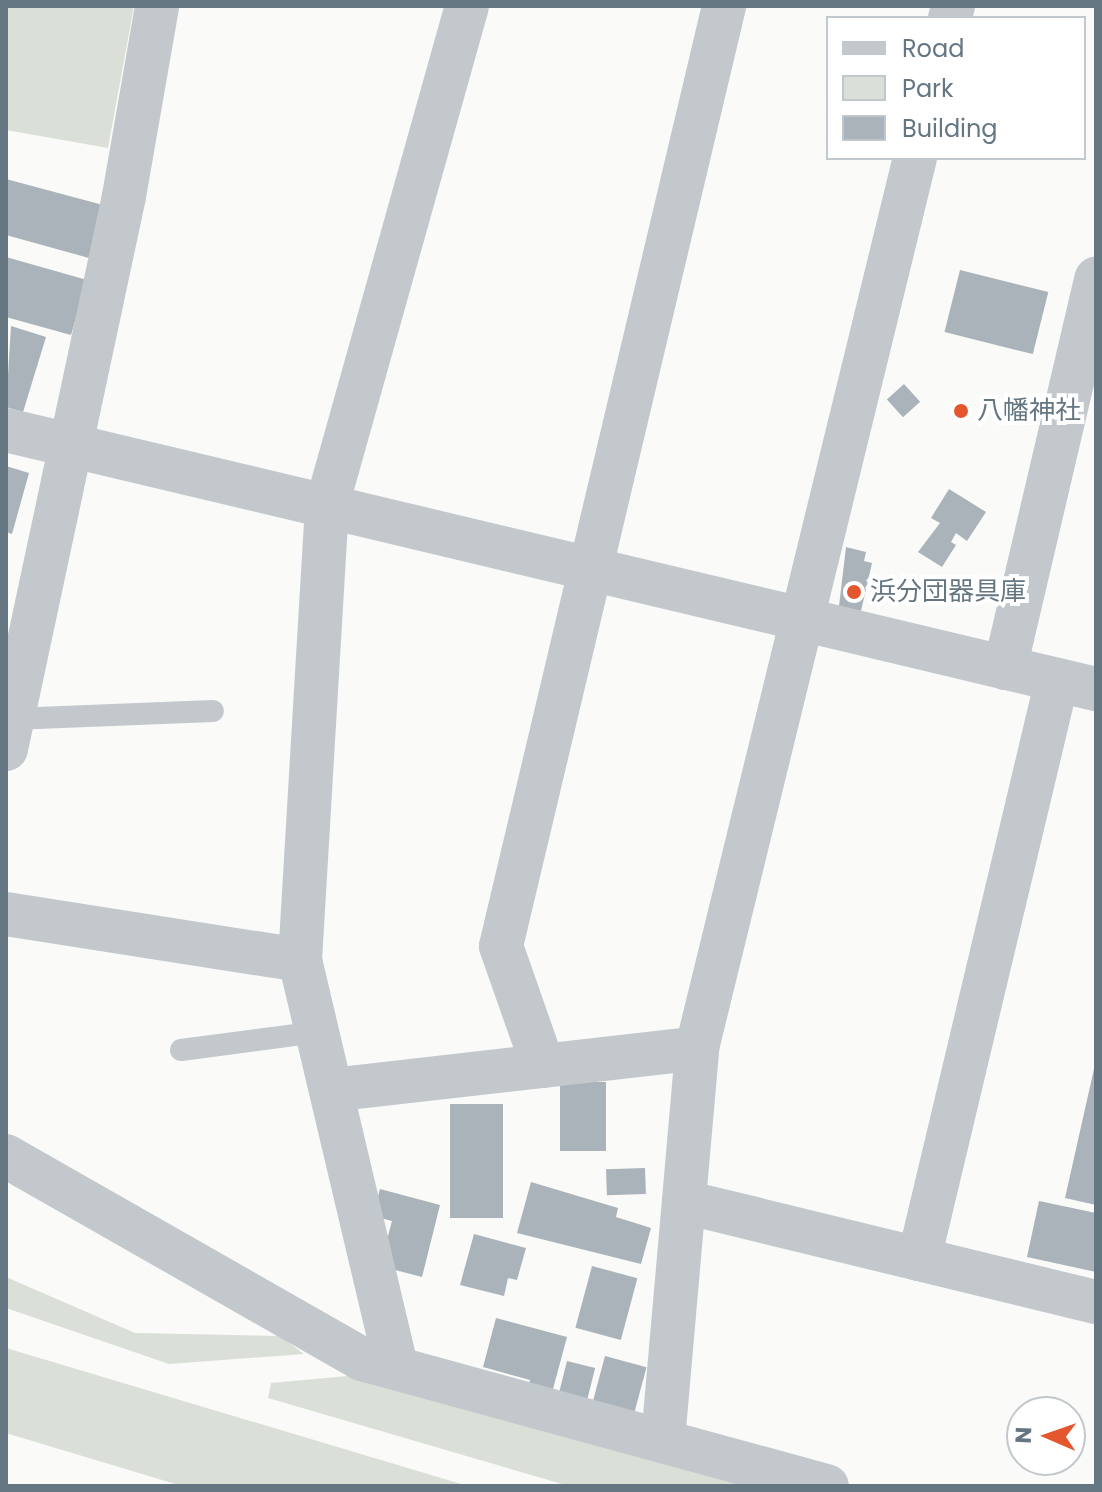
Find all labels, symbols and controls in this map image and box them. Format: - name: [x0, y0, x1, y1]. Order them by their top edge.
- legend: [826, 16, 1086, 160]
- text: Road: [902, 32, 964, 65]
- text: Park: [902, 72, 953, 105]
- text: Building: [902, 112, 998, 145]
- place label: 八幡神社: [977, 395, 1081, 427]
- marker: 八幡神社: [952, 402, 970, 420]
- place label: 浜分団器具庫: [870, 576, 1026, 608]
- marker: 浜分団器具庫: [845, 583, 863, 601]
- north arrow: [1006, 1396, 1086, 1476]
- text: N: [1008, 1426, 1039, 1444]

